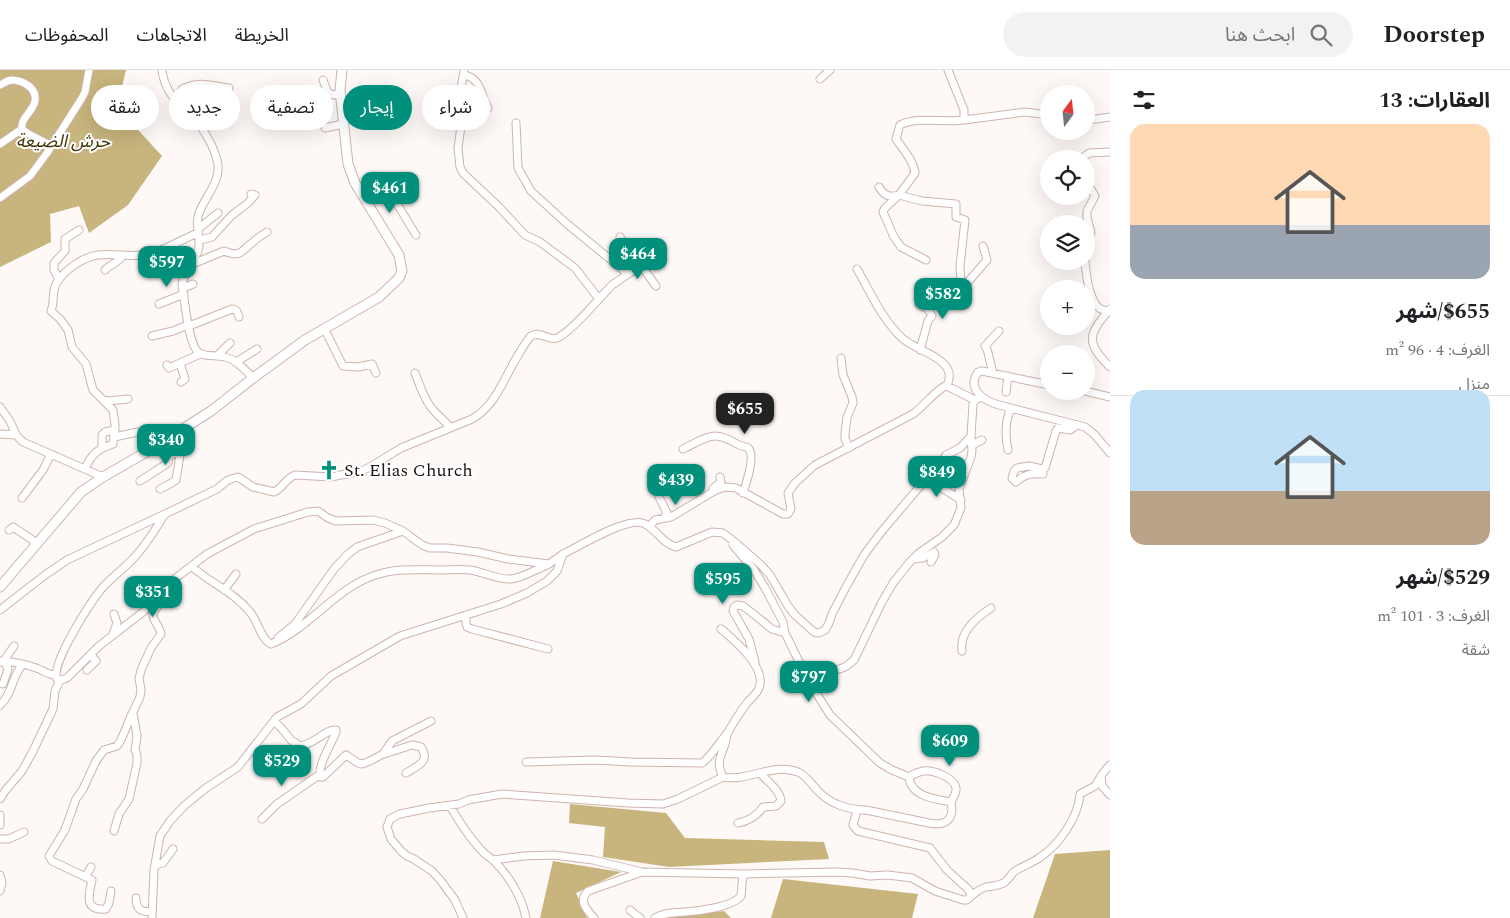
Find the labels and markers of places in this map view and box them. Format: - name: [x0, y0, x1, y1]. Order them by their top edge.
- pin: $461: [360, 172, 420, 214]
- pin: $464: [608, 238, 668, 280]
- pin: $597: [137, 246, 197, 288]
- pin: $582: [913, 278, 973, 320]
- pin: $655: [715, 392, 775, 435]
- pin: $340: [136, 424, 196, 466]
- pin: $849: [907, 456, 967, 498]
- place label: St. Elias Church: [344, 457, 473, 484]
- church icon: St. Elias Church: [318, 459, 340, 481]
- pin: $439: [646, 464, 706, 506]
- pin: $595: [693, 562, 753, 605]
- pin: $351: [123, 576, 183, 618]
- pin: $797: [779, 660, 839, 703]
- pin: $609: [920, 724, 980, 767]
- pin: $529: [252, 744, 312, 787]

